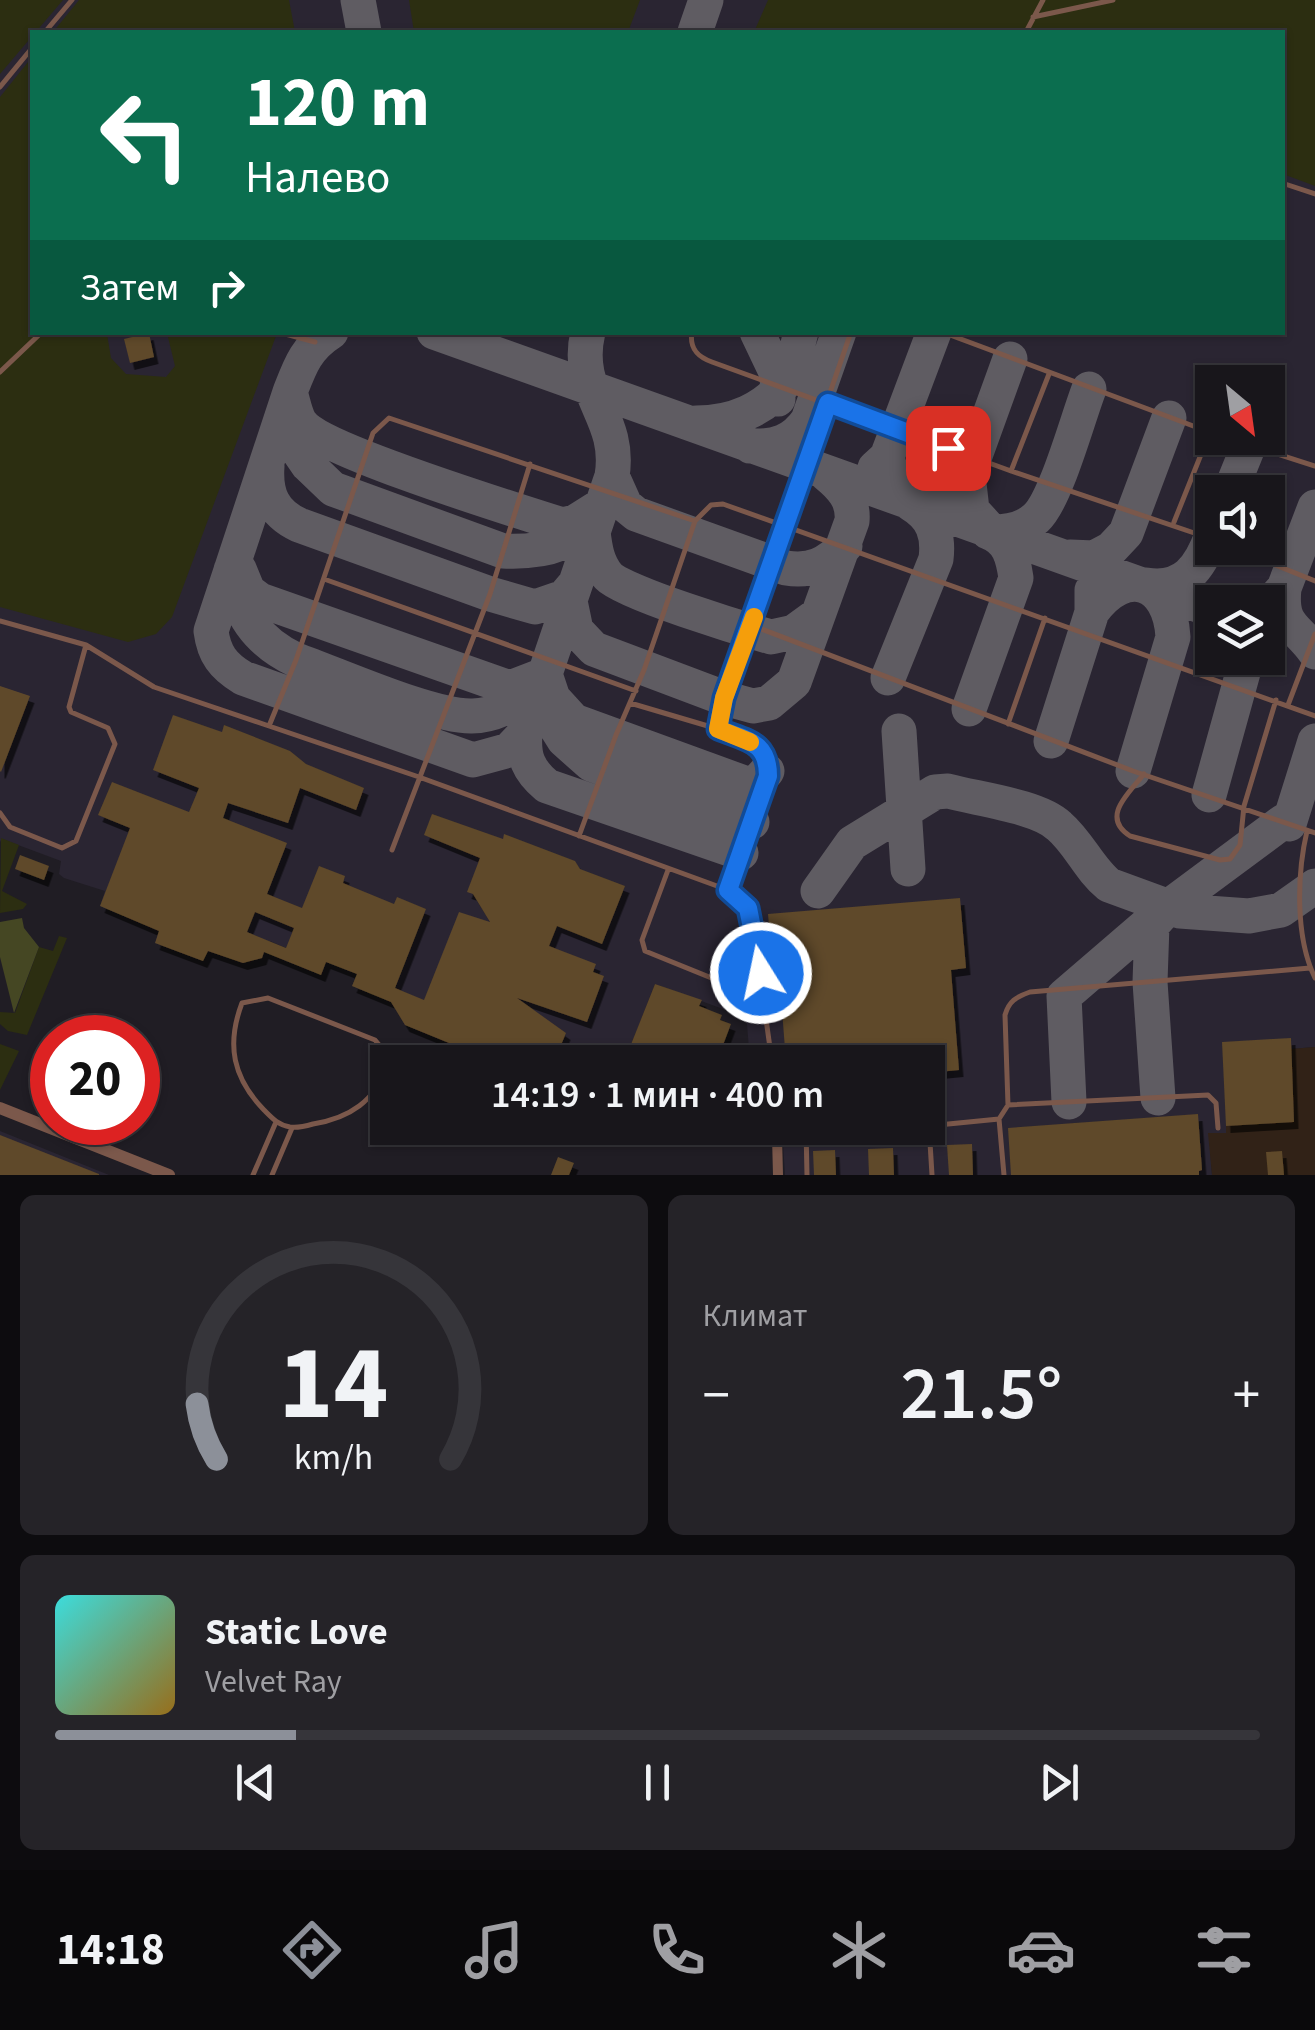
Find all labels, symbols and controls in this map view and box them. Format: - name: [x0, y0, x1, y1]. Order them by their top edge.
- text: 120 m: [245, 53, 430, 153]
- icon: left: [80, 70, 210, 200]
- text: Налево: [245, 146, 391, 210]
- icon: right: [199, 260, 254, 315]
- text: Затем: [80, 261, 179, 315]
- north arrow: [1195, 365, 1285, 455]
- map controls: [1195, 365, 1285, 675]
- pin: [906, 406, 991, 491]
- icon: arrive: [921, 421, 976, 476]
- button: sound: [1195, 475, 1285, 565]
- button: layers: [1195, 585, 1285, 675]
- position arrow: [709, 921, 813, 1025]
- speed limit sign: 20: [30, 1015, 160, 1145]
- text: 14:19 · 1 мин · 400 m: [491, 1068, 824, 1122]
- text: Климат: [703, 1293, 807, 1339]
- text: 14: [279, 1311, 389, 1459]
- text: 21.5°: [900, 1341, 1062, 1448]
- text: −: [703, 1357, 730, 1435]
- text: +: [1233, 1357, 1260, 1435]
- text: km/h: [294, 1432, 373, 1483]
- text: Static Love: [205, 1605, 388, 1659]
- text: Velvet Ray: [205, 1659, 342, 1705]
- icon: previous: [228, 1755, 283, 1810]
- icon: pause: [630, 1755, 685, 1810]
- icon: next: [1032, 1755, 1087, 1810]
- icon: directions: [277, 1915, 347, 1985]
- icon: music: [459, 1915, 529, 1985]
- icon: phone: [642, 1915, 712, 1985]
- icon: climate: [824, 1915, 894, 1985]
- icon: car: [1006, 1915, 1076, 1985]
- icon: filters: [1189, 1915, 1259, 1985]
- text: 14:18: [56, 1918, 165, 1982]

